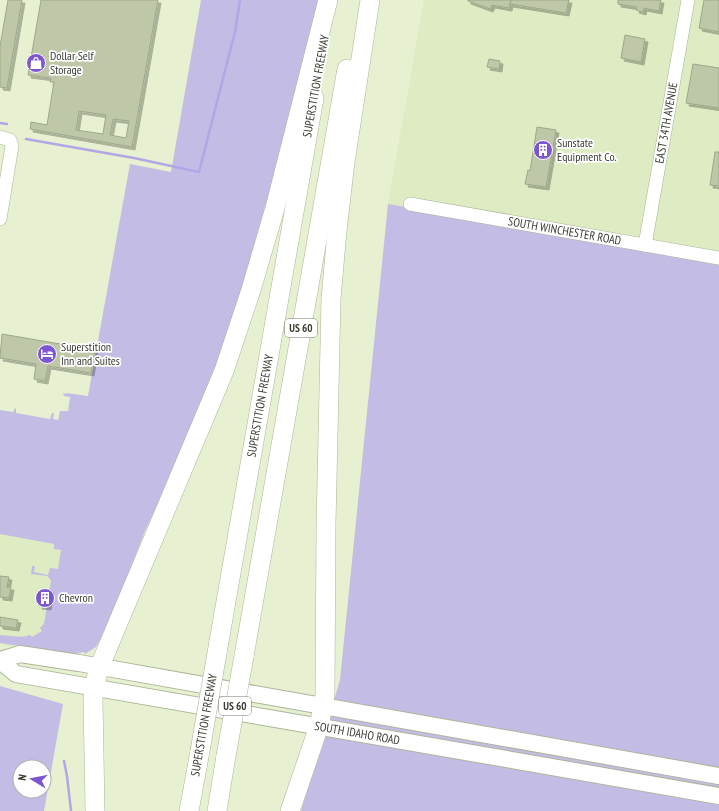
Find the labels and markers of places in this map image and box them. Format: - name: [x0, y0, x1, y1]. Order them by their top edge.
- place label: Dollar Self Storage: [50, 48, 95, 77]
- shop icon: Dollar Self Storage: [25, 52, 47, 74]
- place label: Sunstate Equipment Co.: [557, 135, 617, 164]
- building icon: Sunstate Equipment Co.: [532, 139, 554, 161]
- place label: Superstition Inn and Suites: [61, 339, 120, 368]
- hotel icon: Superstition Inn and Suites: [36, 343, 58, 365]
- building icon: Chevron: [34, 587, 56, 609]
- place label: Chevron: [59, 590, 93, 605]

